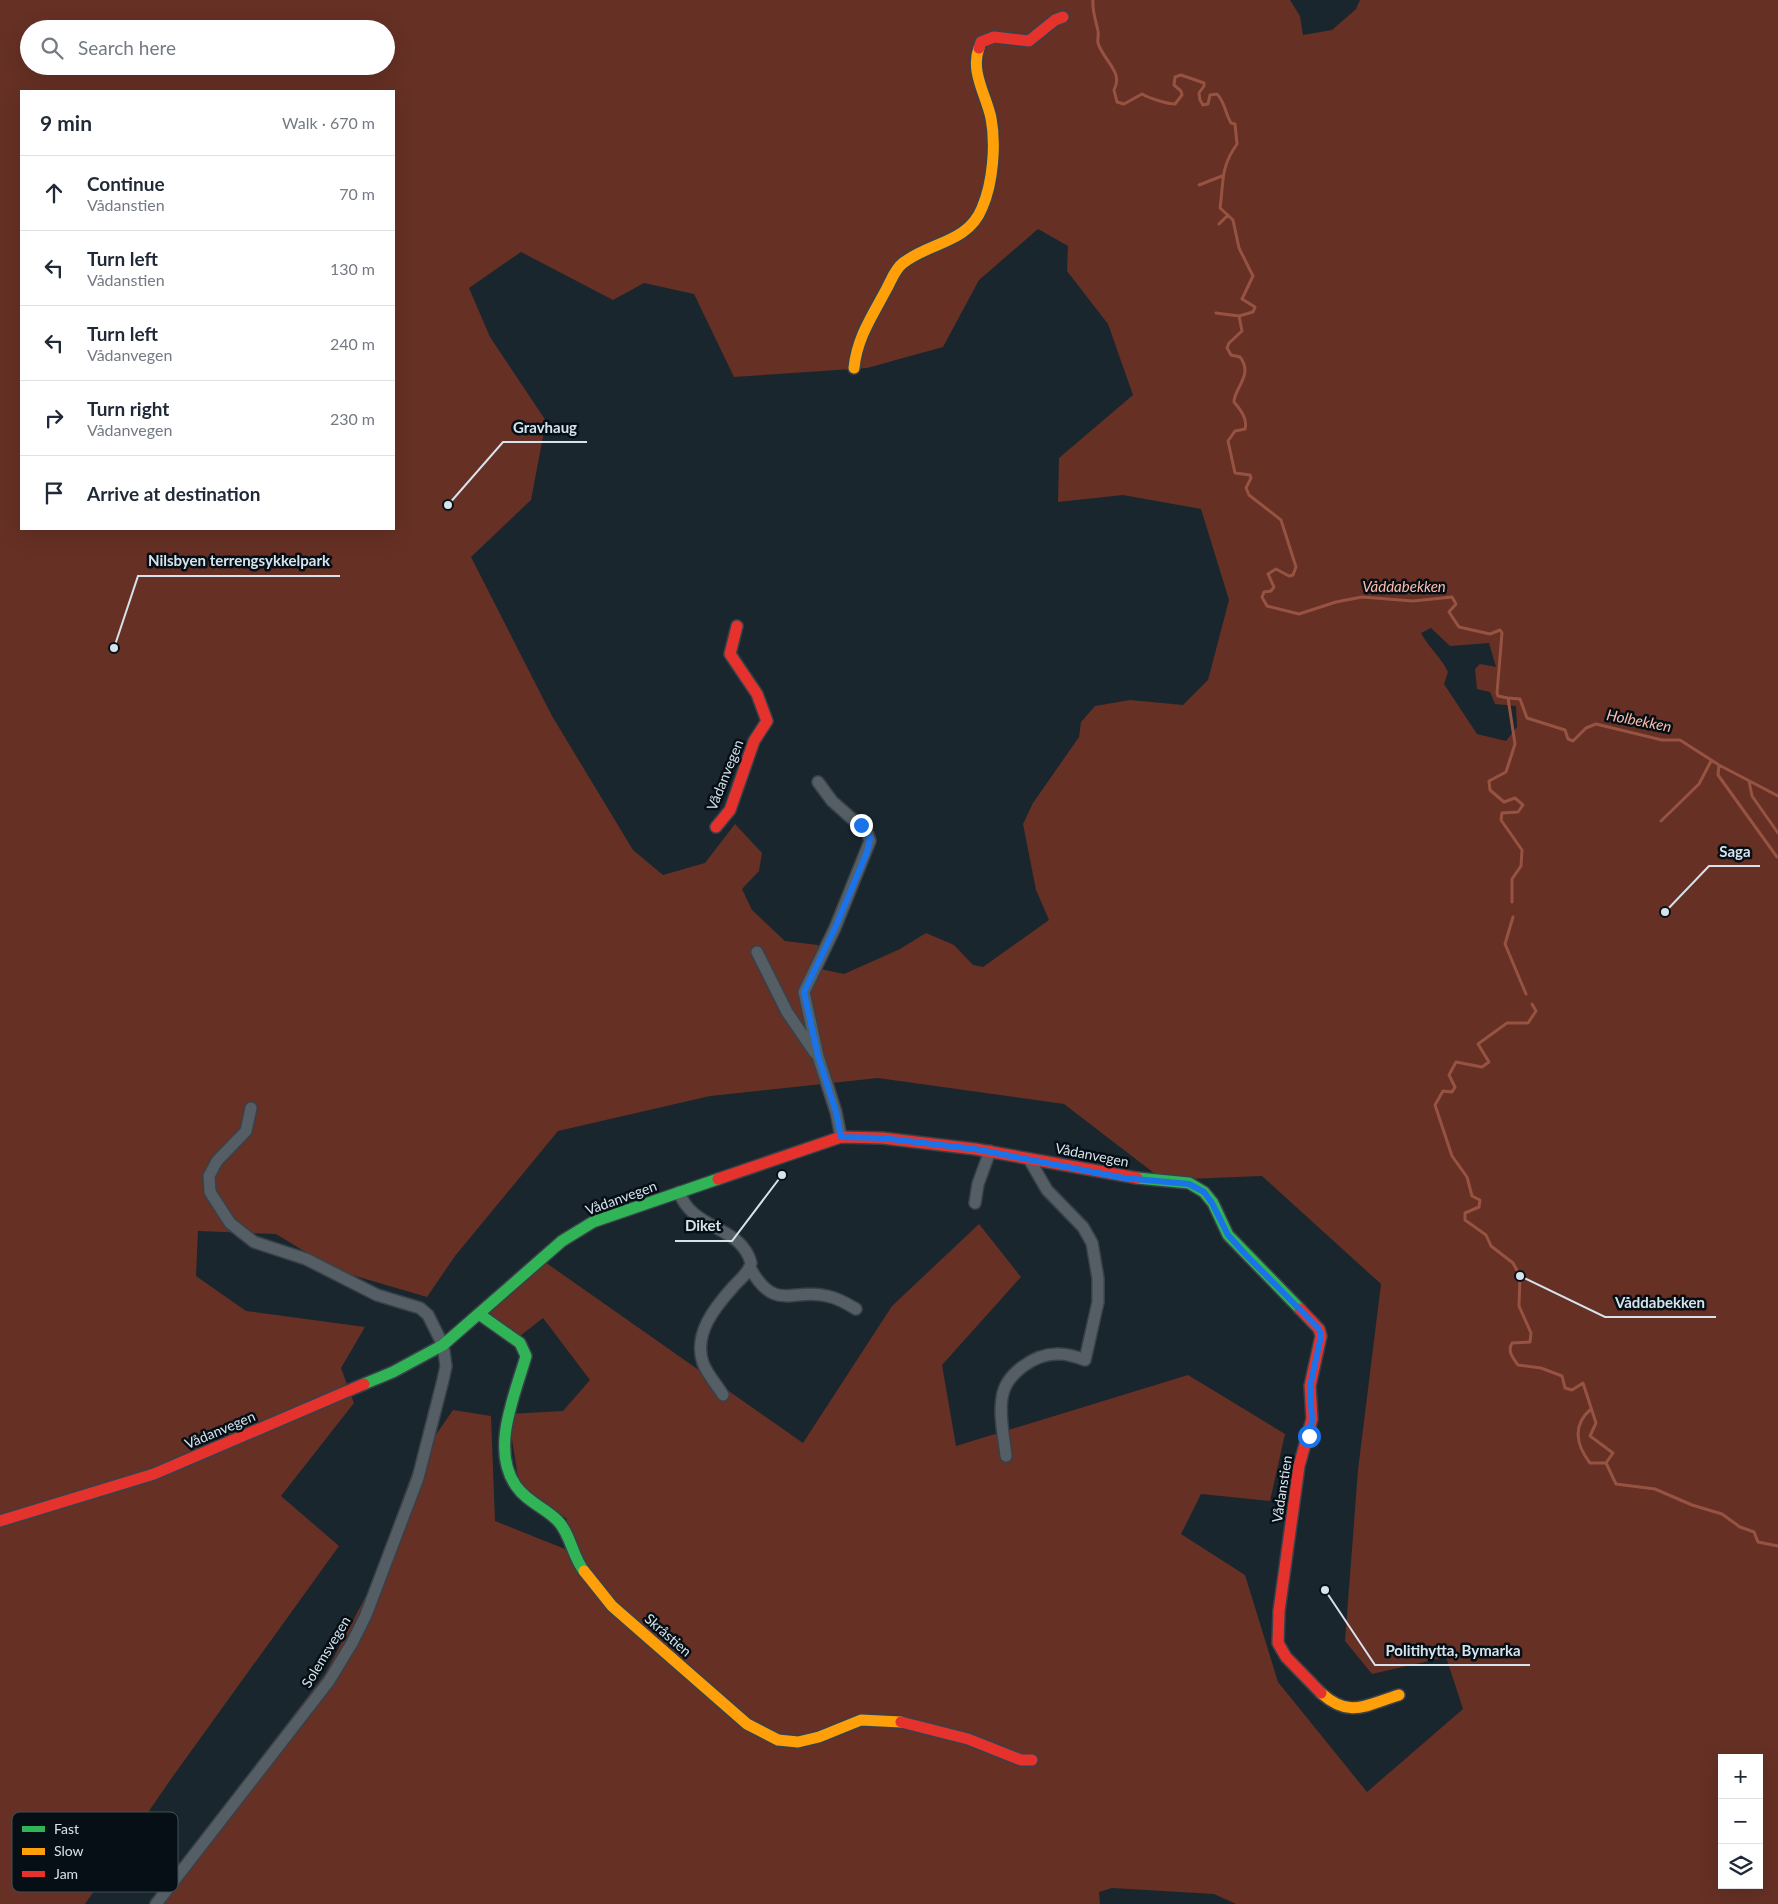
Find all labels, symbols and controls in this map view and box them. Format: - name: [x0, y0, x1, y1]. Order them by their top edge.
- search box: [20, 20, 395, 75]
- icon: search: [38, 34, 66, 62]
- text: Search here: [78, 36, 176, 59]
- text: 9 min: [40, 110, 92, 135]
- text: Walk · 670 m: [282, 113, 375, 132]
- text: Continue: [87, 172, 165, 195]
- icon: ahead: [40, 179, 68, 207]
- text: 70 m: [339, 184, 375, 203]
- text: Vådanstien: [87, 195, 165, 214]
- text: Turn left: [87, 247, 158, 270]
- icon: left: [40, 254, 68, 282]
- text: 130 m: [330, 259, 375, 278]
- text: Vådanstien: [87, 270, 165, 289]
- text: Turn left: [87, 322, 158, 345]
- icon: left: [40, 329, 68, 357]
- text: 240 m: [330, 334, 375, 353]
- text: Vådanvegen: [87, 345, 172, 364]
- text: Turn right: [87, 397, 169, 420]
- icon: right: [40, 404, 68, 432]
- text: 230 m: [330, 409, 375, 428]
- callout: Gravhaug: [503, 412, 587, 442]
- text: Gravhaug: [513, 418, 577, 436]
- text: Vådanvegen: [87, 420, 172, 439]
- icon: arrive: [40, 479, 68, 507]
- text: Arrive at destination: [87, 482, 260, 505]
- callout: Nilsbyen terrengsykkelpark: [138, 546, 340, 576]
- text: Nilsbyen terrengsykkelpark: [148, 551, 331, 569]
- water label: Våddabekken: [1362, 577, 1446, 595]
- water label: Holbekken: [1605, 705, 1673, 735]
- street label: Vådanvegen: [703, 737, 746, 813]
- route end: [850, 814, 873, 837]
- callout: Saga: [1709, 836, 1760, 866]
- text: Saga: [1719, 842, 1751, 860]
- street label: Vådanvegen: [1054, 1139, 1130, 1170]
- street label: Vådanvegen: [583, 1177, 659, 1218]
- callout: Diket: [675, 1211, 732, 1241]
- text: Diket: [685, 1216, 722, 1234]
- callout: Våddabekken: [1605, 1287, 1716, 1317]
- text: Våddabekken: [1614, 1293, 1705, 1311]
- street label: Vådanvegen: [182, 1407, 257, 1452]
- route start: [1298, 1425, 1321, 1448]
- street label: Vådanstien: [1268, 1454, 1295, 1524]
- street label: Skråstien: [641, 1610, 695, 1660]
- street label: Solemsvegen: [298, 1613, 354, 1691]
- callout: Politihytta, Bymarka: [1375, 1635, 1530, 1665]
- text: Politihytta, Bymarka: [1385, 1641, 1521, 1659]
- map controls: [1718, 1754, 1763, 1889]
- button: +: [1718, 1754, 1763, 1799]
- button: −: [1718, 1799, 1763, 1844]
- legend: [12, 1812, 178, 1892]
- text: Fast: [54, 1820, 79, 1837]
- text: Slow: [54, 1842, 84, 1859]
- button: layers: [1718, 1844, 1763, 1889]
- text: Jam: [54, 1865, 78, 1882]

